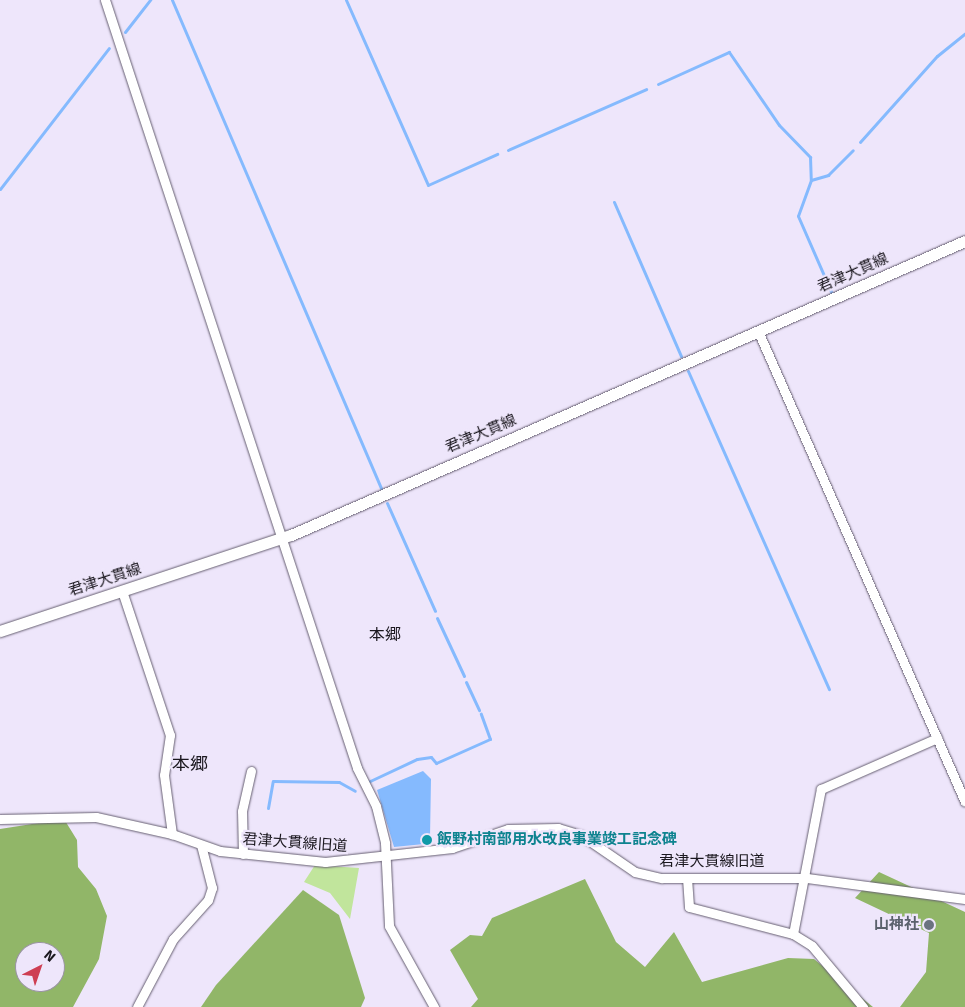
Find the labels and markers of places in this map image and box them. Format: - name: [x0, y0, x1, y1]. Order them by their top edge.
- place label: 飯野村南部用水改良事業竣工記念碑: [437, 831, 677, 849]
- marker: 飯野村南部用水改良事業竣工記念碑: [421, 834, 433, 846]
- place label: 山神社: [874, 916, 919, 934]
- marker: 山神社: [923, 919, 935, 931]

